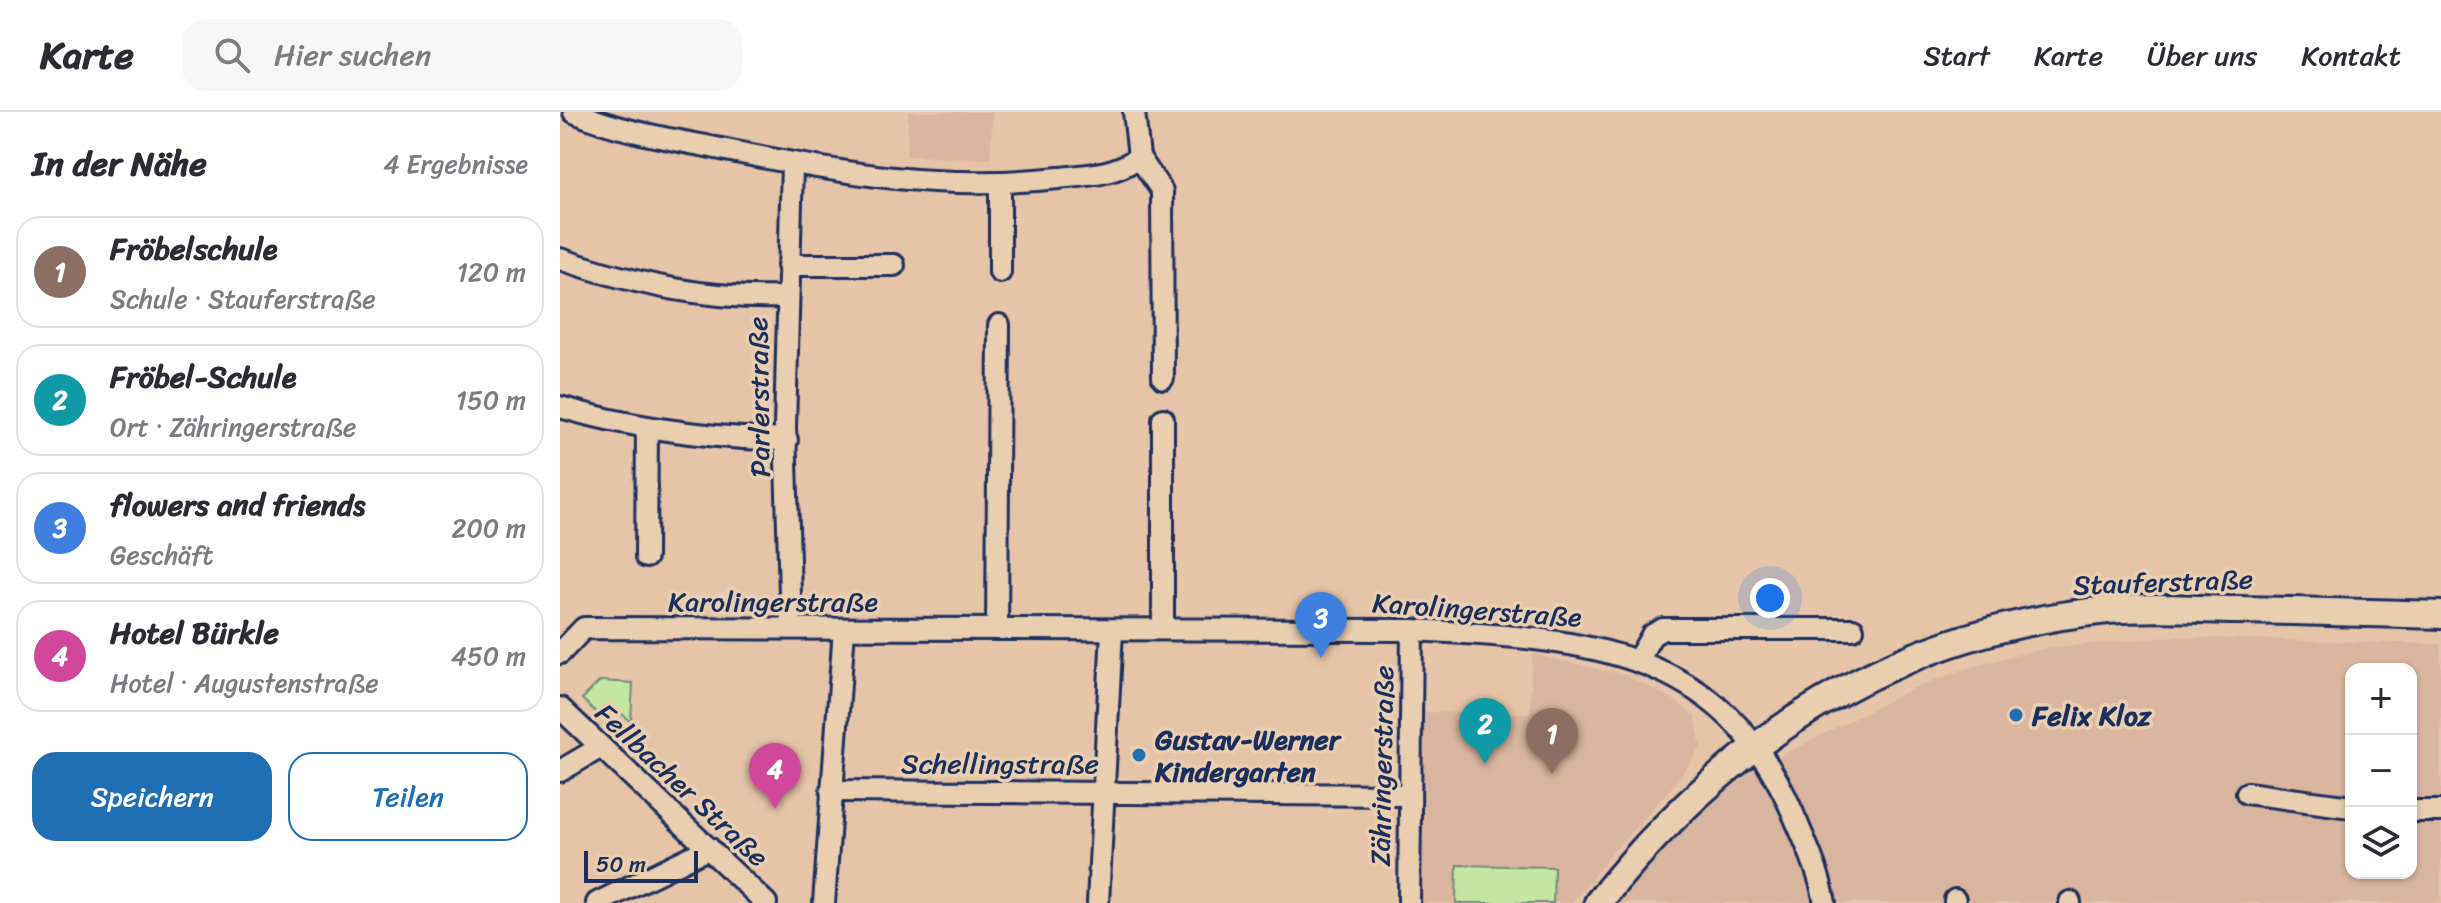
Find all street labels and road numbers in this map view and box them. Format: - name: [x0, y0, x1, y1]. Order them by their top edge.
- street label: Parlerstraße: [733, 316, 785, 478]
- street label: Stauferstraße: [2072, 554, 2254, 610]
- street label: Karolingerstraße: [668, 577, 878, 626]
- street label: Karolingerstraße: [1371, 578, 1583, 642]
- street label: Zähringerstraße: [1356, 665, 1408, 867]
- street label: Fellbacher Straße: [583, 690, 781, 880]
- street label: Schellingstraße: [901, 739, 1099, 788]

